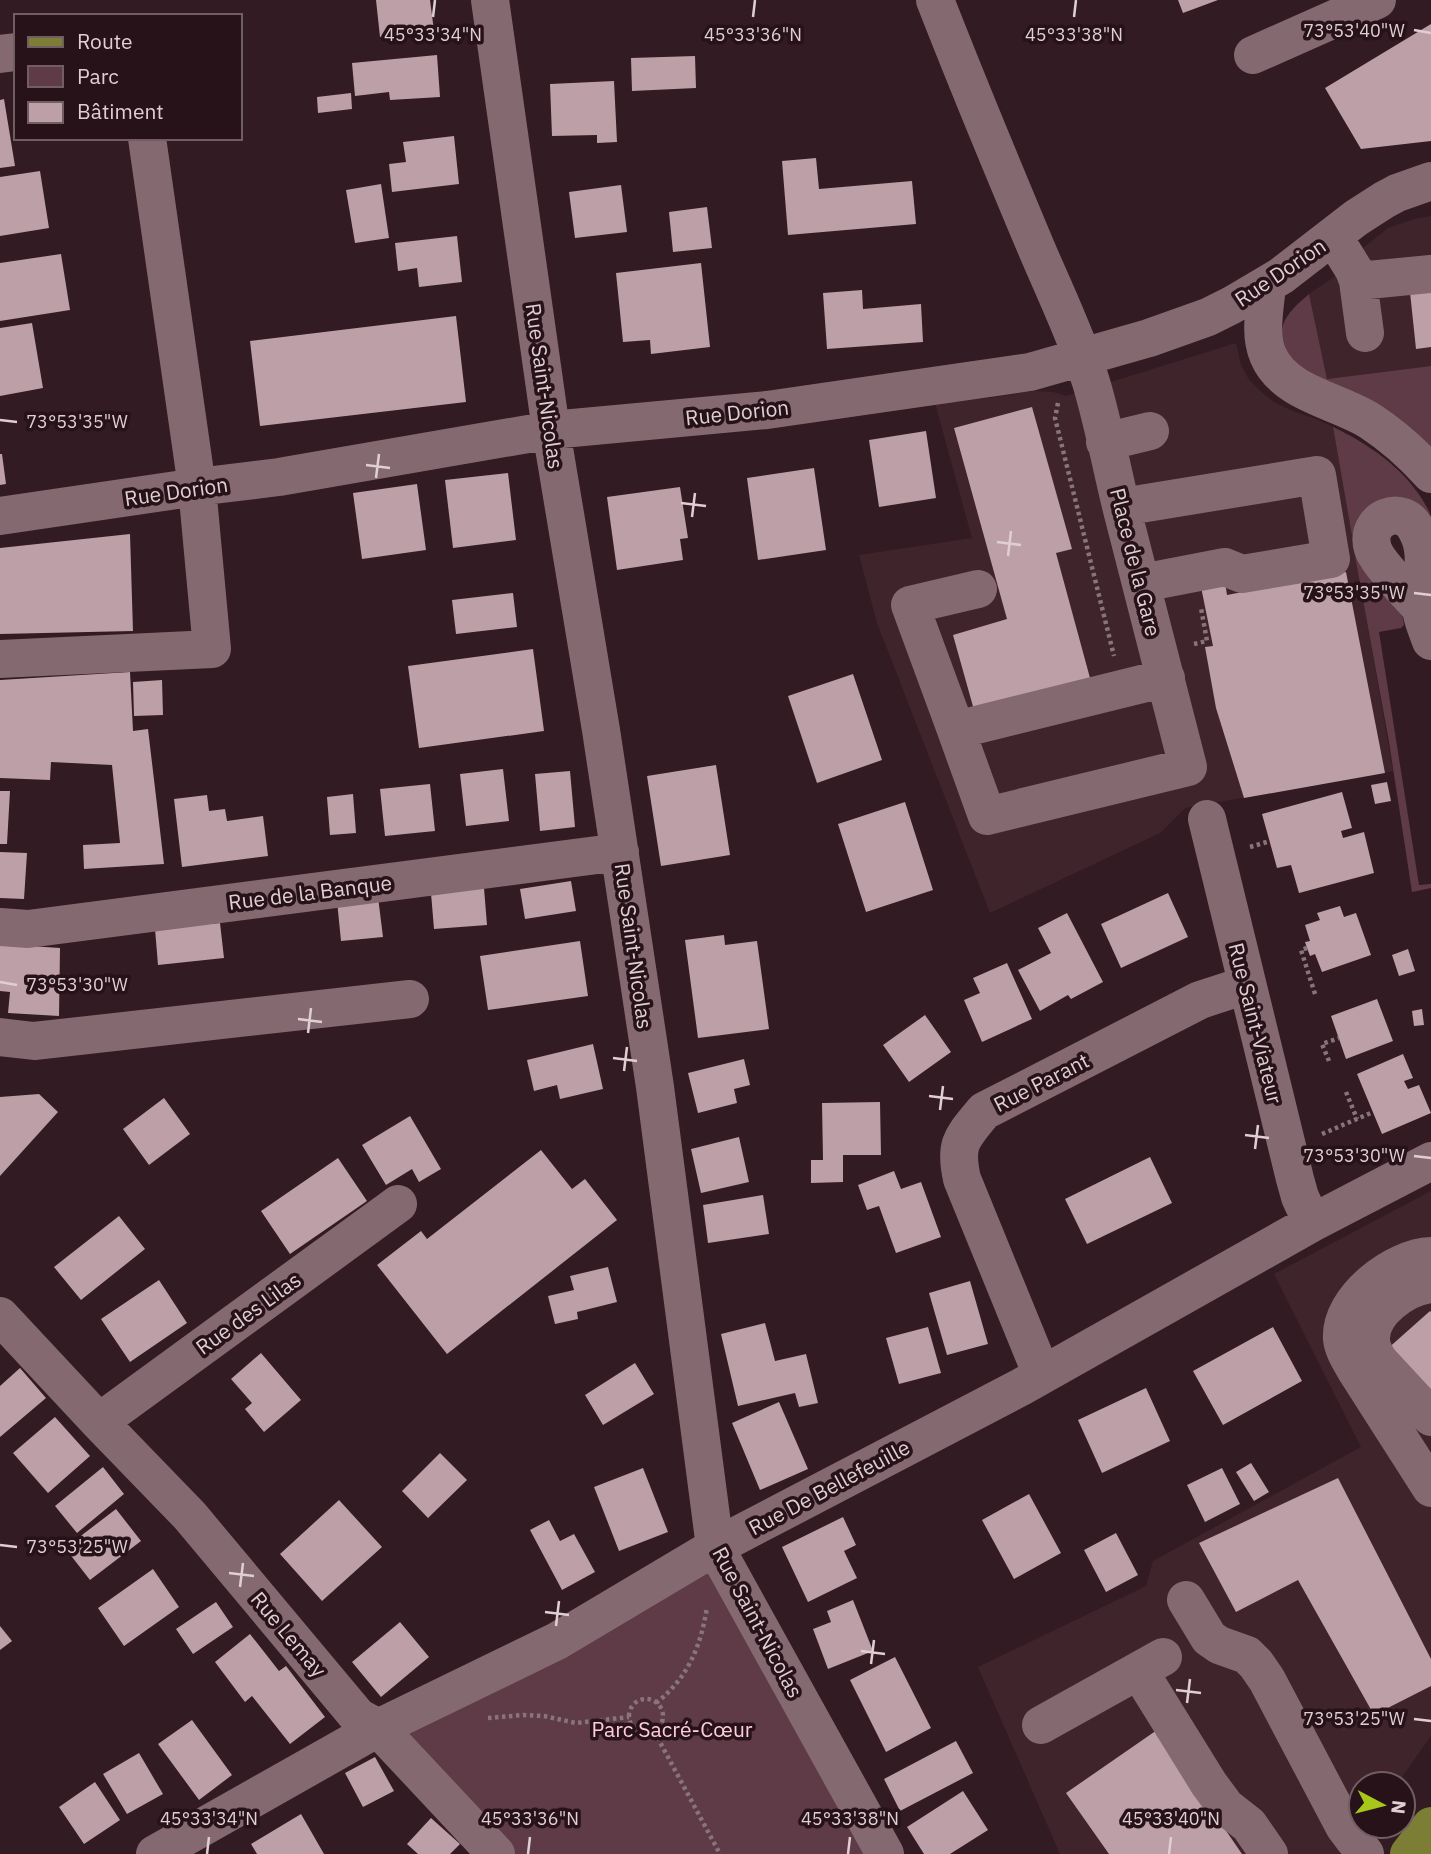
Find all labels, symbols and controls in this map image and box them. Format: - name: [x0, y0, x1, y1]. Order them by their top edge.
- legend: [14, 14, 242, 140]
- text: 73°53'40"W: [1303, 19, 1405, 42]
- text: 45°33'34"N: [384, 23, 482, 46]
- text: 45°33'36"N: [704, 23, 802, 46]
- text: 45°33'38"N: [1025, 23, 1123, 46]
- text: Route: [77, 27, 133, 55]
- text: Parc: [77, 62, 119, 90]
- text: Bâtiment: [77, 97, 164, 125]
- street label: Rue Dorion: [1229, 231, 1331, 313]
- street label: Rue Saint-Nicolas: [519, 301, 571, 471]
- street label: Rue Dorion: [684, 393, 790, 431]
- text: 73°53'35"W: [26, 410, 128, 433]
- street label: Rue Dorion: [122, 470, 230, 512]
- street label: Place de la Gare: [1104, 485, 1168, 639]
- text: 73°53'35"W: [1303, 581, 1405, 604]
- street label: Rue Saint-Nicolas: [608, 861, 660, 1031]
- street label: Rue de la Banque: [226, 868, 394, 916]
- street label: Rue Saint-Viateur: [1222, 940, 1290, 1107]
- text: 73°53'30"W: [26, 973, 128, 996]
- street label: Rue Parant: [988, 1046, 1094, 1118]
- text: 73°53'30"W: [1303, 1144, 1405, 1167]
- street label: Rue des Lilas: [190, 1265, 306, 1361]
- street label: Rue De Bellefeuille: [743, 1433, 915, 1541]
- text: 73°53'25"W: [26, 1535, 128, 1558]
- street label: Rue Saint-Nicolas: [706, 1542, 810, 1702]
- street label: Rue Lemay: [245, 1585, 333, 1683]
- text: 73°53'25"W: [1303, 1707, 1405, 1730]
- park label: Parc Sacré-Cœur: [591, 1715, 753, 1743]
- north arrow: [1347, 1770, 1417, 1840]
- text: N: [1386, 1799, 1412, 1815]
- text: 45°33'34"N: [160, 1807, 258, 1830]
- text: 45°33'36"N: [481, 1807, 579, 1830]
- text: 45°33'38"N: [801, 1807, 899, 1830]
- text: 45°33'40"N: [1122, 1807, 1220, 1830]

